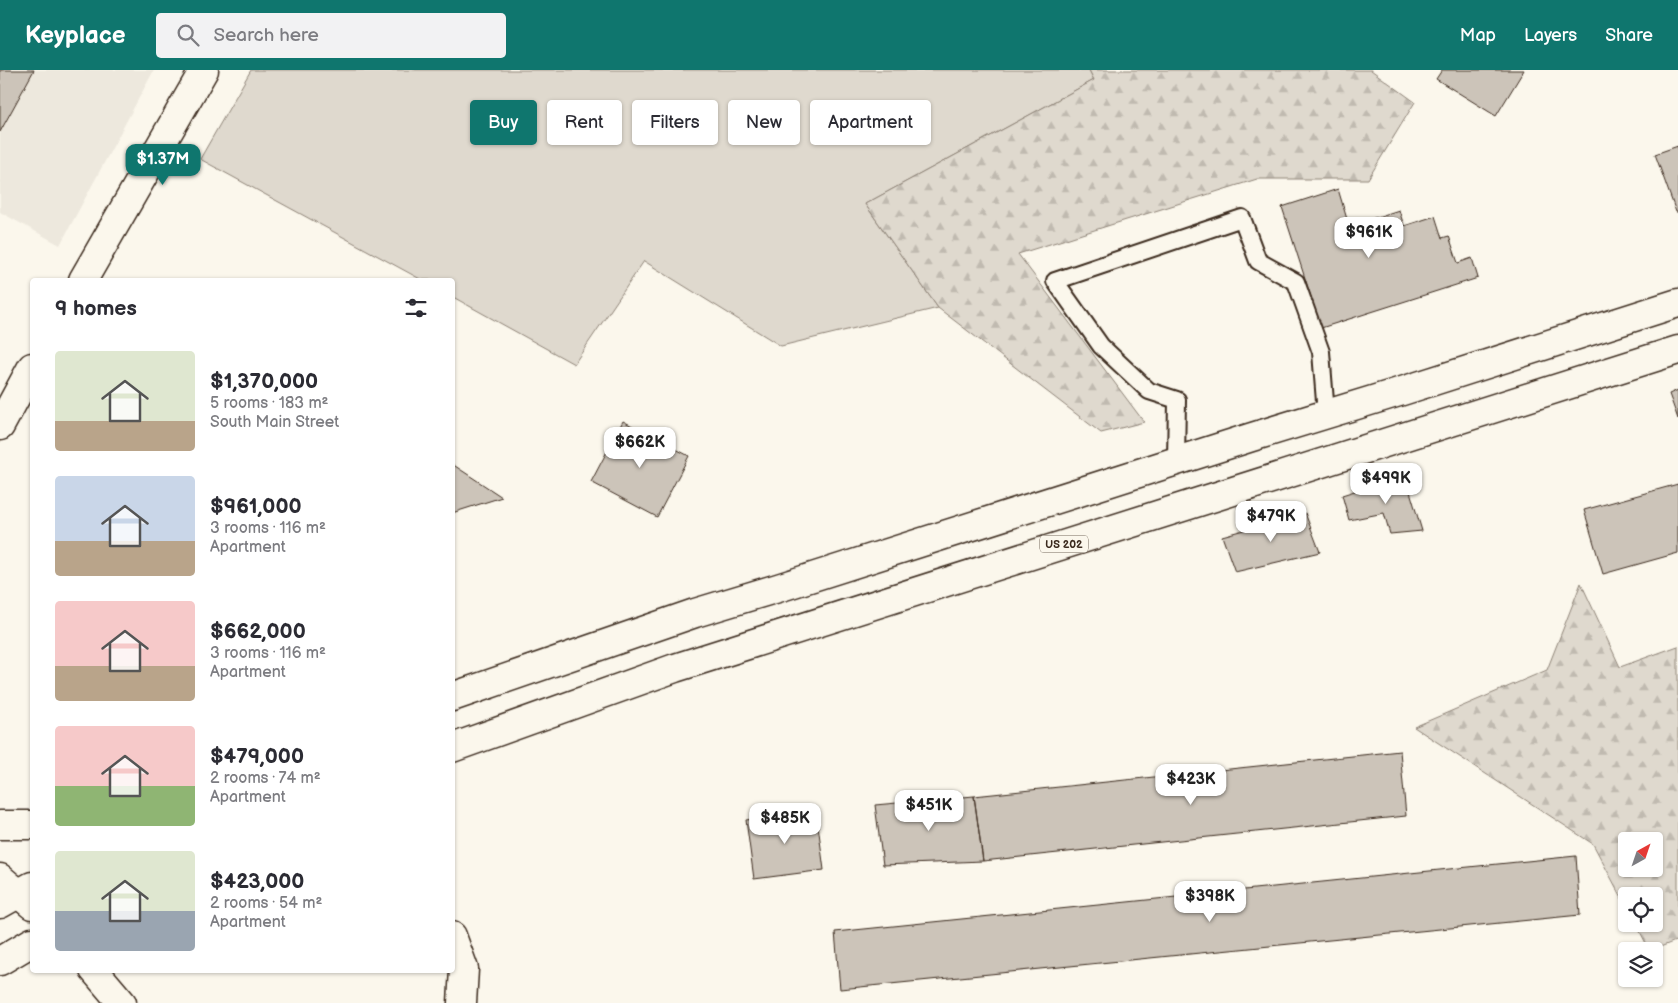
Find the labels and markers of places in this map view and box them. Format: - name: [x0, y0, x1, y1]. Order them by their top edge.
- pin: $1.37M: [122, 144, 204, 186]
- pin: $961K: [1334, 216, 1404, 259]
- pin: $662K: [605, 426, 675, 469]
- pin: $499K: [1351, 462, 1421, 505]
- pin: $479K: [1236, 500, 1306, 543]
- pin: $423K: [1156, 764, 1226, 806]
- pin: $451K: [894, 790, 964, 832]
- pin: $485K: [750, 802, 820, 845]
- pin: $398K: [1175, 880, 1245, 923]

